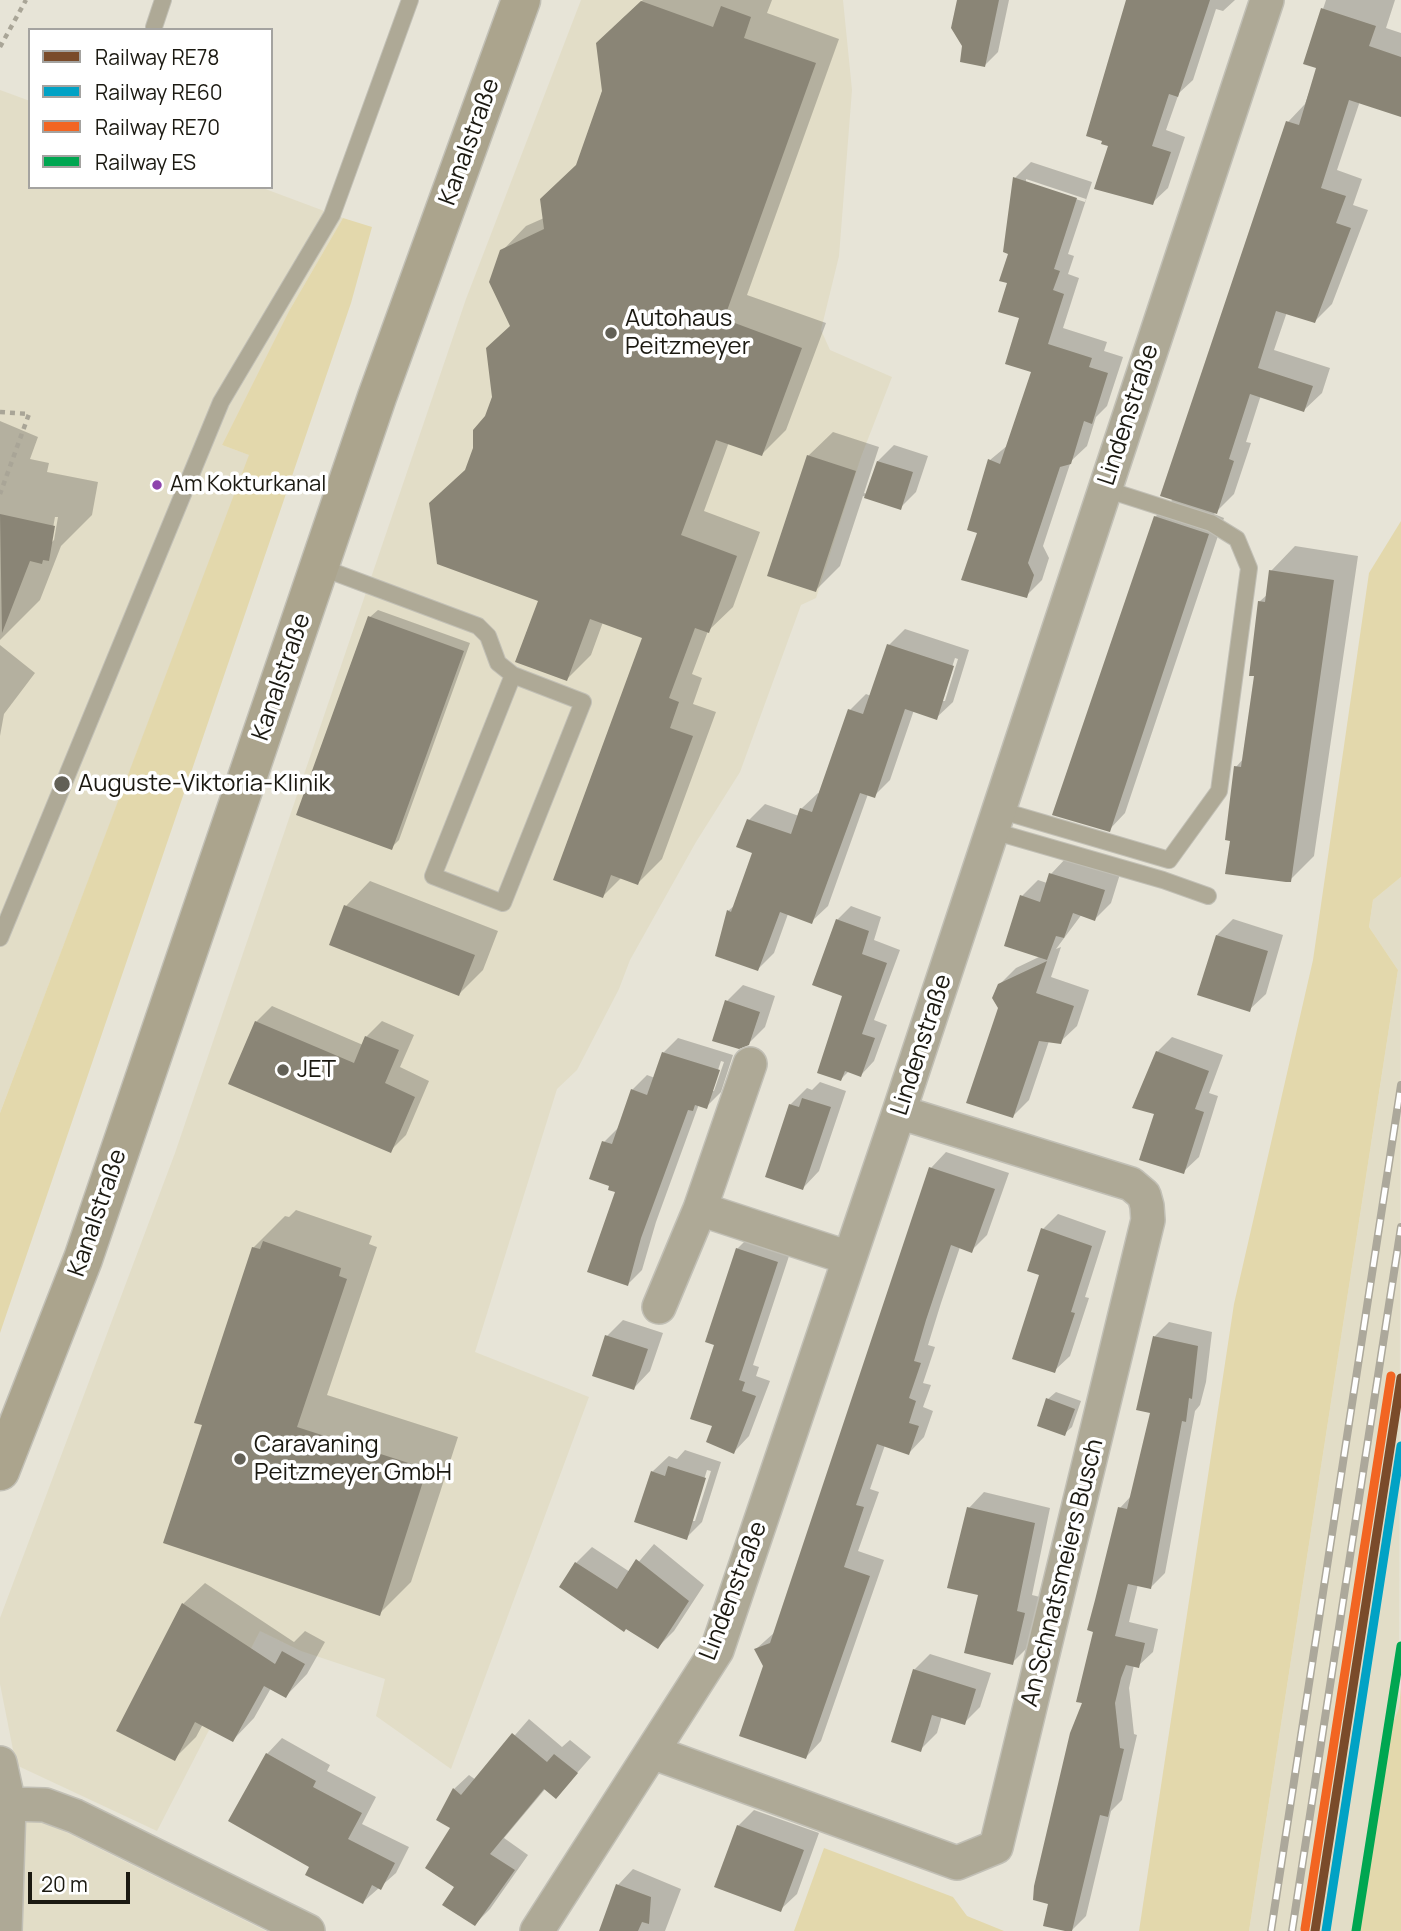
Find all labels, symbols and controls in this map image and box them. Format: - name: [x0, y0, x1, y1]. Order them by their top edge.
- legend: [28, 28, 273, 189]
- text: Railway RE78: [95, 43, 219, 71]
- street label: Kanalstraße: [434, 75, 506, 209]
- text: Railway RE60: [95, 78, 223, 106]
- text: Railway RE70: [95, 113, 220, 141]
- text: Railway ES: [95, 148, 196, 176]
- place label: Autohaus Peitzmeyer: [625, 305, 750, 361]
- marker: Autohaus Peitzmeyer: [603, 325, 619, 341]
- street label: Lindenstraße: [1093, 341, 1165, 489]
- place label: Am Kokturkanal: [170, 472, 326, 498]
- marker: Am Kokturkanal: [150, 478, 164, 492]
- street label: Kanalstraße: [247, 609, 317, 745]
- place label: Auguste-Viktoria-Klinik: [78, 770, 330, 798]
- marker: Auguste-Viktoria-Klinik: [52, 774, 72, 794]
- street label: Lindenstraße: [886, 971, 958, 1119]
- place label: JET: [297, 1056, 336, 1084]
- marker: JET: [275, 1062, 291, 1078]
- street label: Kanalstraße: [63, 1145, 133, 1281]
- place label: Caravaning Peitzmeyer GmbH: [254, 1431, 452, 1487]
- street label: An Schnatsmeiers Busch: [1016, 1436, 1110, 1710]
- marker: Caravaning Peitzmeyer GmbH: [232, 1451, 248, 1467]
- street label: Lindenstraße: [694, 1518, 774, 1664]
- scale bar: [32, 1857, 133, 1901]
- text: 20 m: [41, 1870, 88, 1898]

